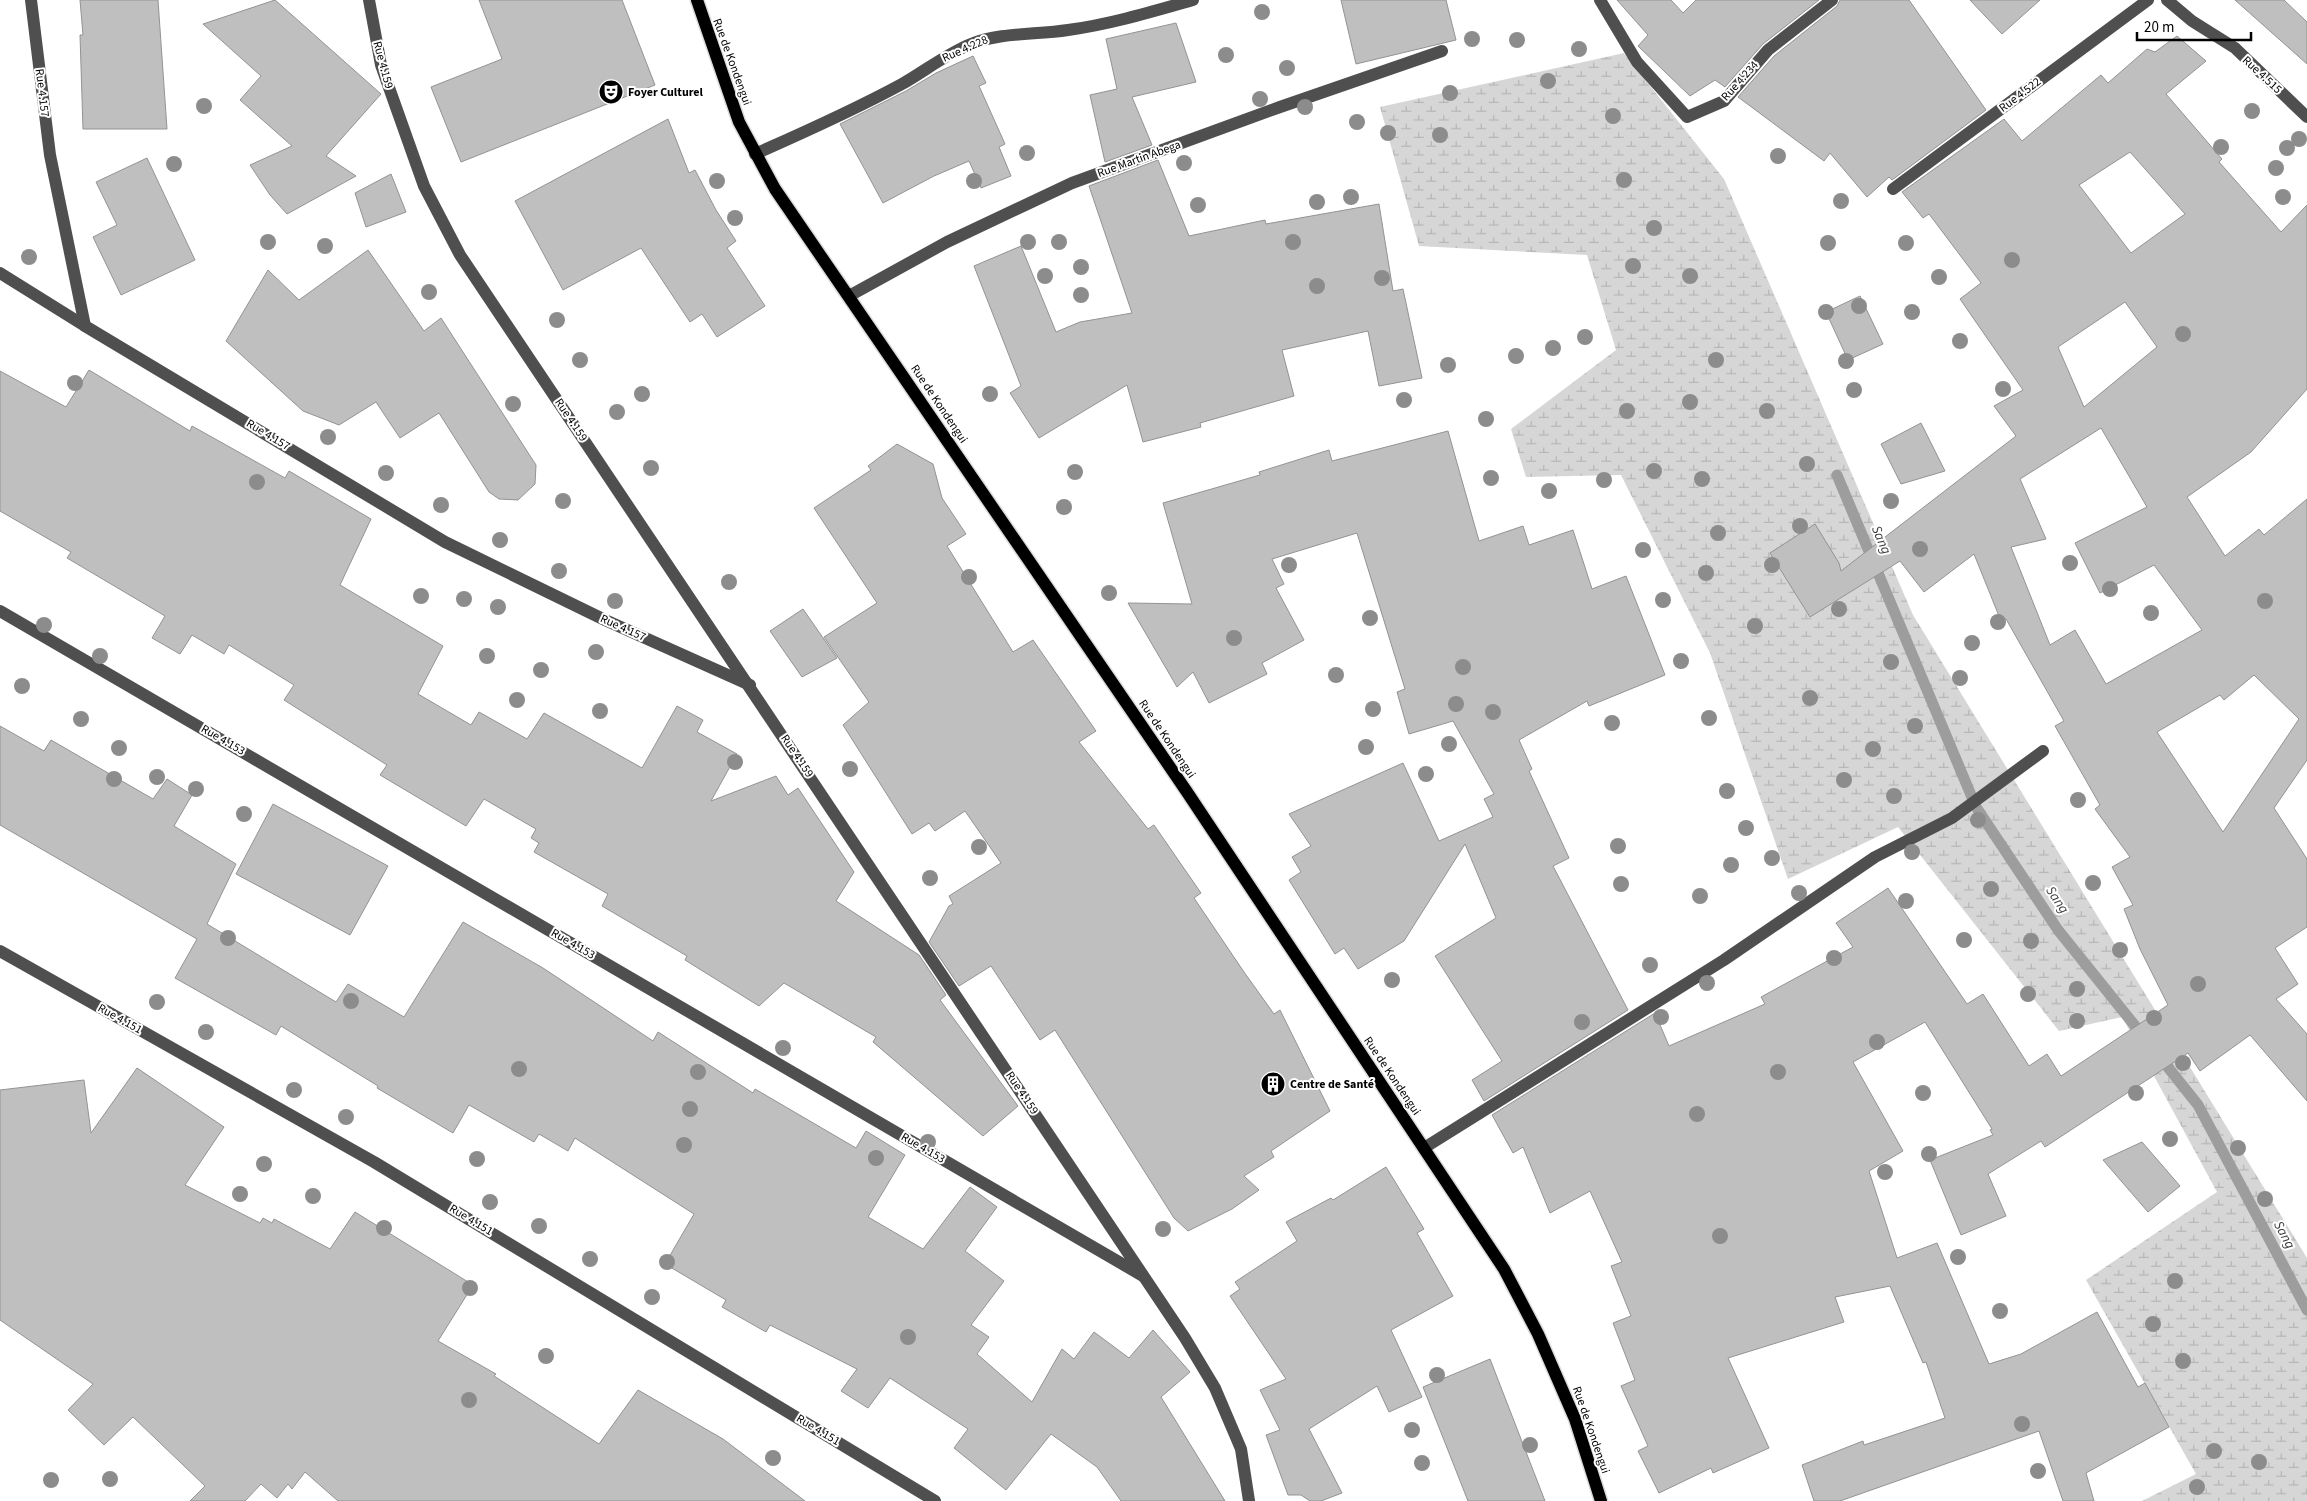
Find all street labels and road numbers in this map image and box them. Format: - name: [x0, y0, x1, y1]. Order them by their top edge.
- street label: Rue de Kondengui: [708, 16, 756, 108]
- street label: Rue 4.228: [939, 31, 991, 67]
- street label: Rue 4.159: [369, 39, 398, 91]
- street label: Rue 4.515: [2238, 52, 2286, 98]
- street label: Rue 4.234: [1717, 57, 1763, 105]
- street label: Rue 4.157: [31, 68, 53, 118]
- street label: Rue 4.522: [1995, 74, 2045, 116]
- street label: Rue Martin Abega: [1095, 136, 1183, 182]
- street label: Rue de Kondengui: [906, 361, 972, 447]
- street label: Rue 4.159: [550, 395, 592, 445]
- street label: Rue 4.157: [243, 415, 293, 455]
- street label: Rue 4.157: [597, 610, 649, 646]
- street label: Rue de Kondengui: [1134, 696, 1200, 782]
- street label: Rue 4.153: [198, 720, 248, 760]
- street label: Rue 4.159: [776, 731, 818, 781]
- street label: Rue 4.153: [548, 924, 598, 964]
- street label: Rue 4.151: [95, 1000, 145, 1038]
- street label: Rue de Kondengui: [1359, 1033, 1425, 1119]
- street label: Rue 4.159: [1001, 1068, 1043, 1118]
- street label: Rue 4.153: [898, 1128, 948, 1168]
- street label: Rue 4.151: [446, 1200, 496, 1240]
- street label: Rue de Kondengui: [1568, 1384, 1614, 1476]
- street label: Rue 4.151: [793, 1410, 843, 1450]

